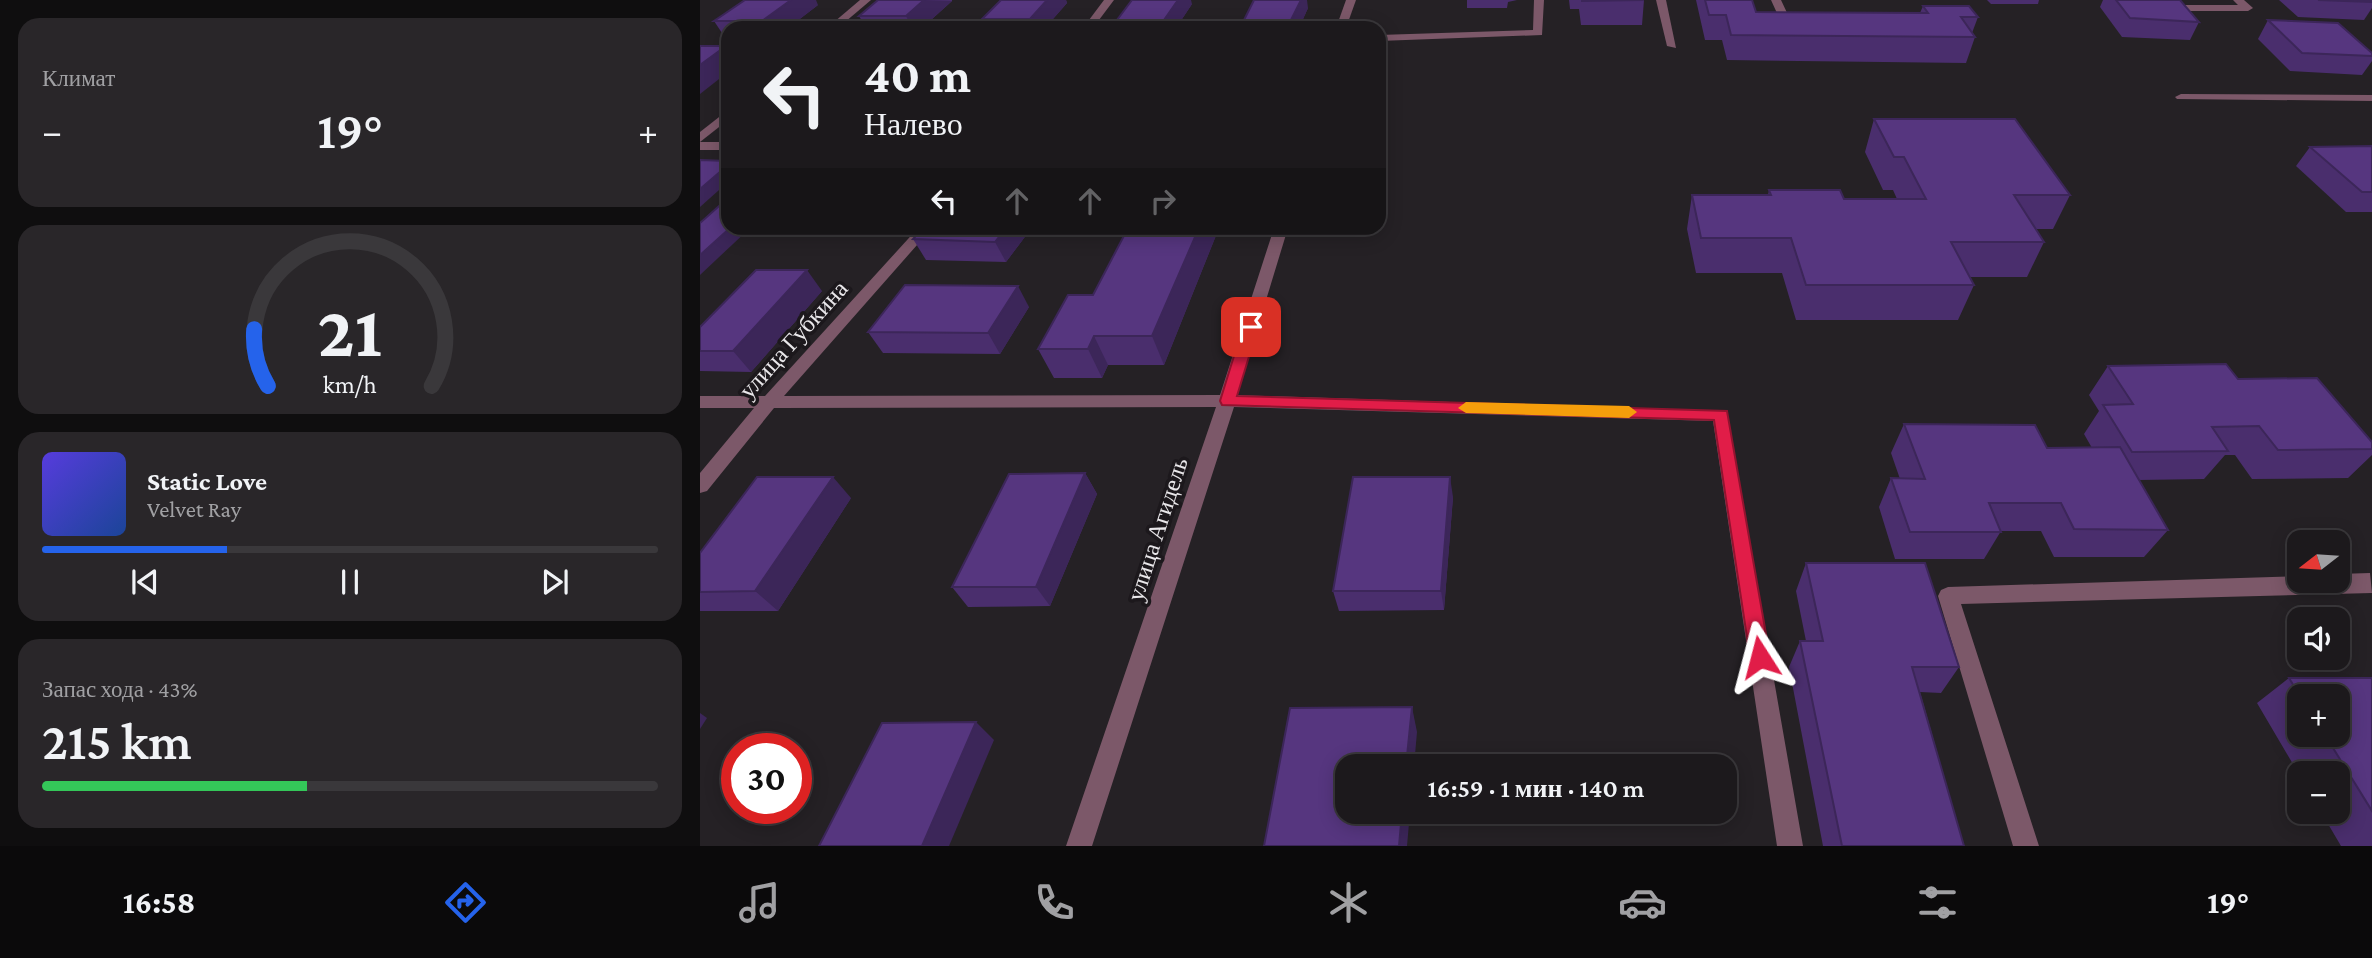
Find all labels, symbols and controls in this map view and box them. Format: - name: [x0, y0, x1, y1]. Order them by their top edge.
- text: 40 m: [864, 48, 971, 103]
- icon: left: [749, 49, 840, 140]
- text: Климат: [42, 65, 115, 91]
- text: 19°: [317, 101, 383, 159]
- text: Налево: [864, 106, 963, 142]
- text: −: [42, 110, 62, 152]
- text: +: [638, 110, 658, 152]
- icon: left: [925, 182, 963, 220]
- icon: ahead: [998, 182, 1036, 220]
- icon: ahead: [1071, 182, 1109, 220]
- icon: right: [1144, 182, 1182, 220]
- street label: улица Губкина: [733, 274, 853, 403]
- text: 21: [318, 291, 382, 372]
- pin: [1221, 297, 1281, 357]
- icon: arrive: [1232, 308, 1270, 346]
- text: km/h: [323, 370, 377, 397]
- street label: улица Агидель: [1121, 454, 1193, 604]
- text: Static Love: [147, 467, 267, 496]
- text: Velvet Ray: [147, 496, 241, 522]
- north arrow: [2287, 530, 2350, 593]
- map controls: [2287, 530, 2350, 824]
- icon: previous: [126, 563, 164, 601]
- icon: pause: [331, 563, 369, 601]
- icon: next: [536, 563, 574, 601]
- button: sound: [2287, 607, 2350, 670]
- position arrow: [1723, 620, 1797, 694]
- text: Запас хода · 43%: [42, 676, 197, 702]
- button: +: [2287, 684, 2350, 747]
- text: 215 km: [42, 712, 192, 770]
- speed limit sign: 30: [721, 733, 812, 824]
- button: −: [2287, 761, 2350, 824]
- text: 16:59 · 1 мин · 140 m: [1428, 774, 1644, 803]
- icon: directions: [441, 878, 490, 927]
- icon: music: [735, 878, 784, 927]
- icon: phone: [1030, 878, 1079, 927]
- icon: climate: [1324, 878, 1373, 927]
- icon: car: [1618, 878, 1667, 927]
- icon: filters: [1913, 878, 1962, 927]
- text: 16:58: [123, 884, 195, 920]
- text: 19°: [2207, 884, 2249, 920]

